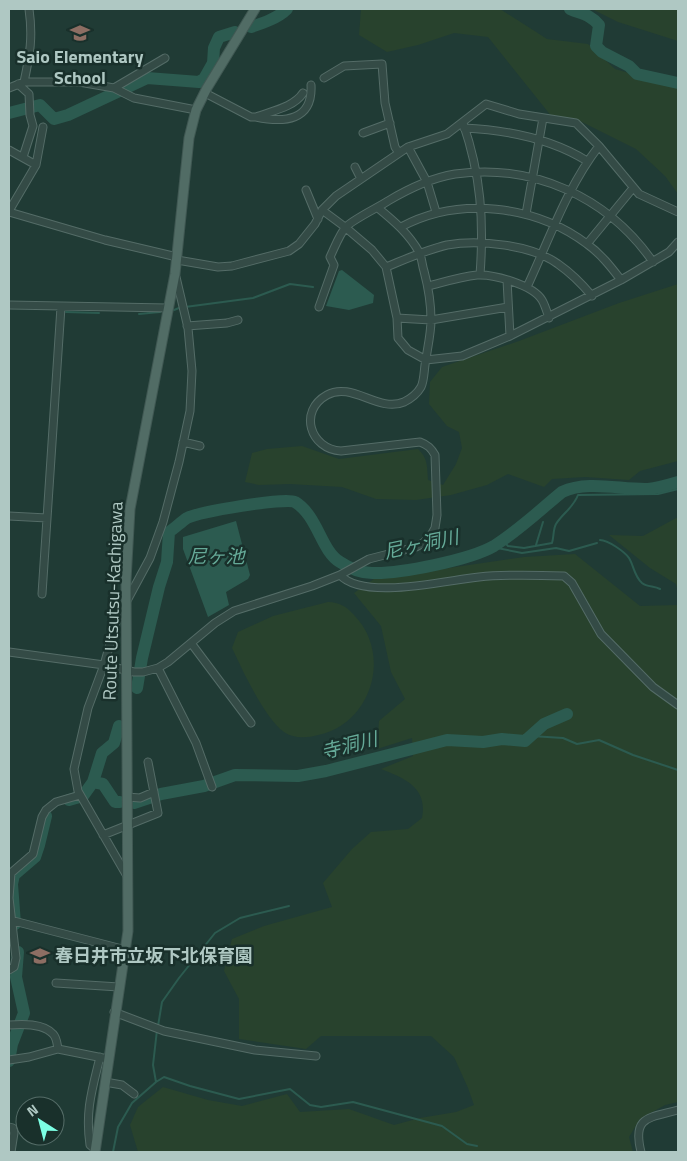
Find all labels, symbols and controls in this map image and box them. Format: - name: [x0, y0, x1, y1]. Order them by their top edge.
- school or university icon: Saio Elementary School: [69, 22, 91, 44]
- place label: Saio Elementary School: [17, 43, 143, 91]
- street label: Route Utsutsu-Kachigawa: [96, 501, 129, 701]
- water label: 尼ヶ洞川: [381, 521, 463, 566]
- water label: 尼ヶ池: [187, 541, 246, 570]
- water label: 寺洞川: [318, 723, 382, 765]
- place label: 春日井市立坂下北保育園: [55, 942, 253, 969]
- school or university icon: 春日井市立坂下北保育園: [29, 945, 51, 967]
- north arrow: [15, 1096, 65, 1146]
- text: N: [22, 1099, 42, 1121]

